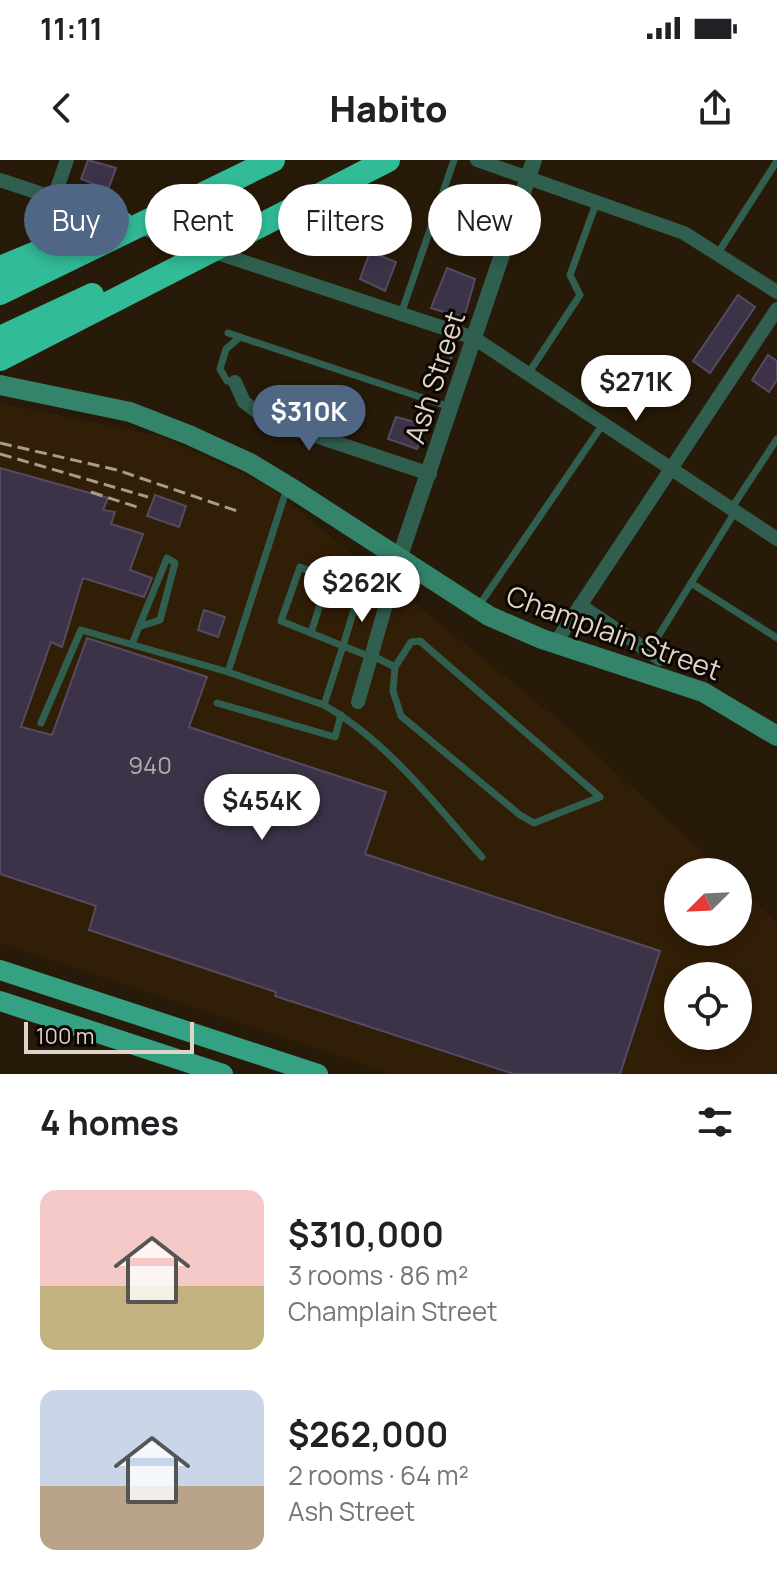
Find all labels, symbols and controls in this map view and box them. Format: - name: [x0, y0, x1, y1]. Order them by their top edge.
- text: 11:11: [40, 8, 103, 49]
- text: Habito: [329, 84, 448, 133]
- icon: back: [40, 86, 84, 130]
- icon: share: [693, 86, 737, 130]
- chip: Buy: [24, 184, 129, 256]
- chip: Rent: [145, 184, 262, 256]
- chip: Filters: [278, 184, 412, 256]
- chip: New: [428, 184, 541, 256]
- street label: Ash Street: [395, 306, 473, 448]
- pin: $271K: [580, 355, 692, 423]
- text: $271K: [599, 363, 673, 399]
- pin: $310K: [253, 385, 365, 453]
- text: $310K: [271, 393, 347, 429]
- pin: $262K: [306, 556, 418, 624]
- text: $262K: [322, 564, 402, 600]
- street label: Champlain Street: [501, 576, 727, 688]
- house number: 940: [128, 748, 172, 781]
- pin: $454K: [206, 774, 318, 842]
- text: $454K: [222, 782, 302, 818]
- north arrow: [664, 858, 752, 946]
- map controls: [664, 858, 752, 1050]
- button: locate: [664, 962, 752, 1050]
- scale bar: [24, 1018, 194, 1054]
- text: 100 m: [36, 1021, 94, 1051]
- text: 4 homes: [40, 1099, 179, 1145]
- icon: filters: [693, 1100, 737, 1144]
- text: $310,000: [288, 1211, 444, 1257]
- icon: home: [104, 1222, 200, 1318]
- text: 3 rooms · 86 m²: [288, 1257, 468, 1293]
- text: Champlain Street: [288, 1293, 498, 1329]
- text: $262,000: [288, 1411, 448, 1457]
- icon: home: [104, 1422, 200, 1518]
- text: 2 rooms · 64 m²: [288, 1457, 469, 1493]
- text: Ash Street: [288, 1493, 415, 1529]

